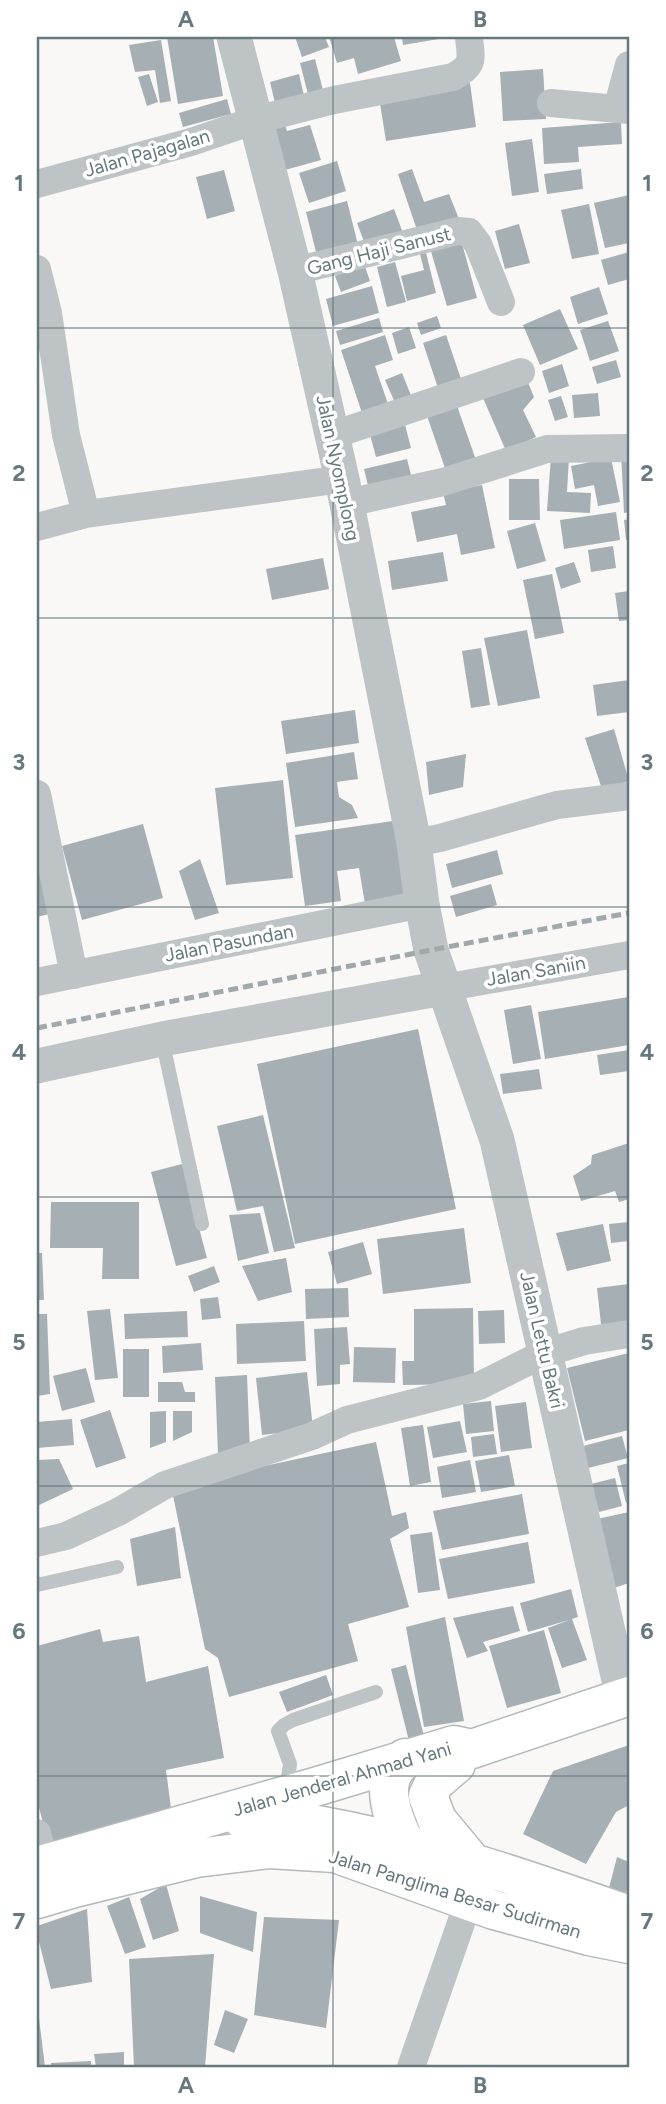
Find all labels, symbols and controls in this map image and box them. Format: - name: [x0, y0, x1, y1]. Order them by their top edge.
- text: A: [178, 5, 195, 33]
- text: B: [473, 5, 487, 33]
- street label: Jalan Pajagalan: [82, 124, 212, 182]
- text: 1: [14, 169, 24, 197]
- text: 1: [642, 169, 652, 197]
- street label: Gang Haji Sanust: [305, 222, 453, 280]
- street label: Jalan Nyomplong: [311, 393, 365, 543]
- text: 2: [12, 459, 26, 487]
- text: 2: [640, 459, 654, 487]
- text: 3: [13, 748, 25, 776]
- text: 3: [641, 748, 653, 776]
- street label: Jalan Pasundan: [163, 919, 295, 967]
- street label: Jalan Saniin: [485, 951, 587, 991]
- text: 4: [12, 1038, 26, 1066]
- text: 4: [640, 1038, 654, 1066]
- street label: Jalan Lettu Bakri: [515, 1269, 569, 1411]
- text: 5: [12, 1328, 26, 1356]
- text: 5: [640, 1328, 654, 1356]
- text: 6: [12, 1617, 26, 1645]
- text: 6: [640, 1617, 654, 1645]
- street label: Jalan Jenderal Ahmad Yani: [230, 1737, 454, 1821]
- street label: Jalan Panglima Besar Sudirman: [326, 1845, 584, 1943]
- text: 7: [13, 1907, 26, 1935]
- text: 7: [641, 1907, 654, 1935]
- text: A: [178, 2071, 195, 2099]
- text: B: [473, 2071, 487, 2099]

